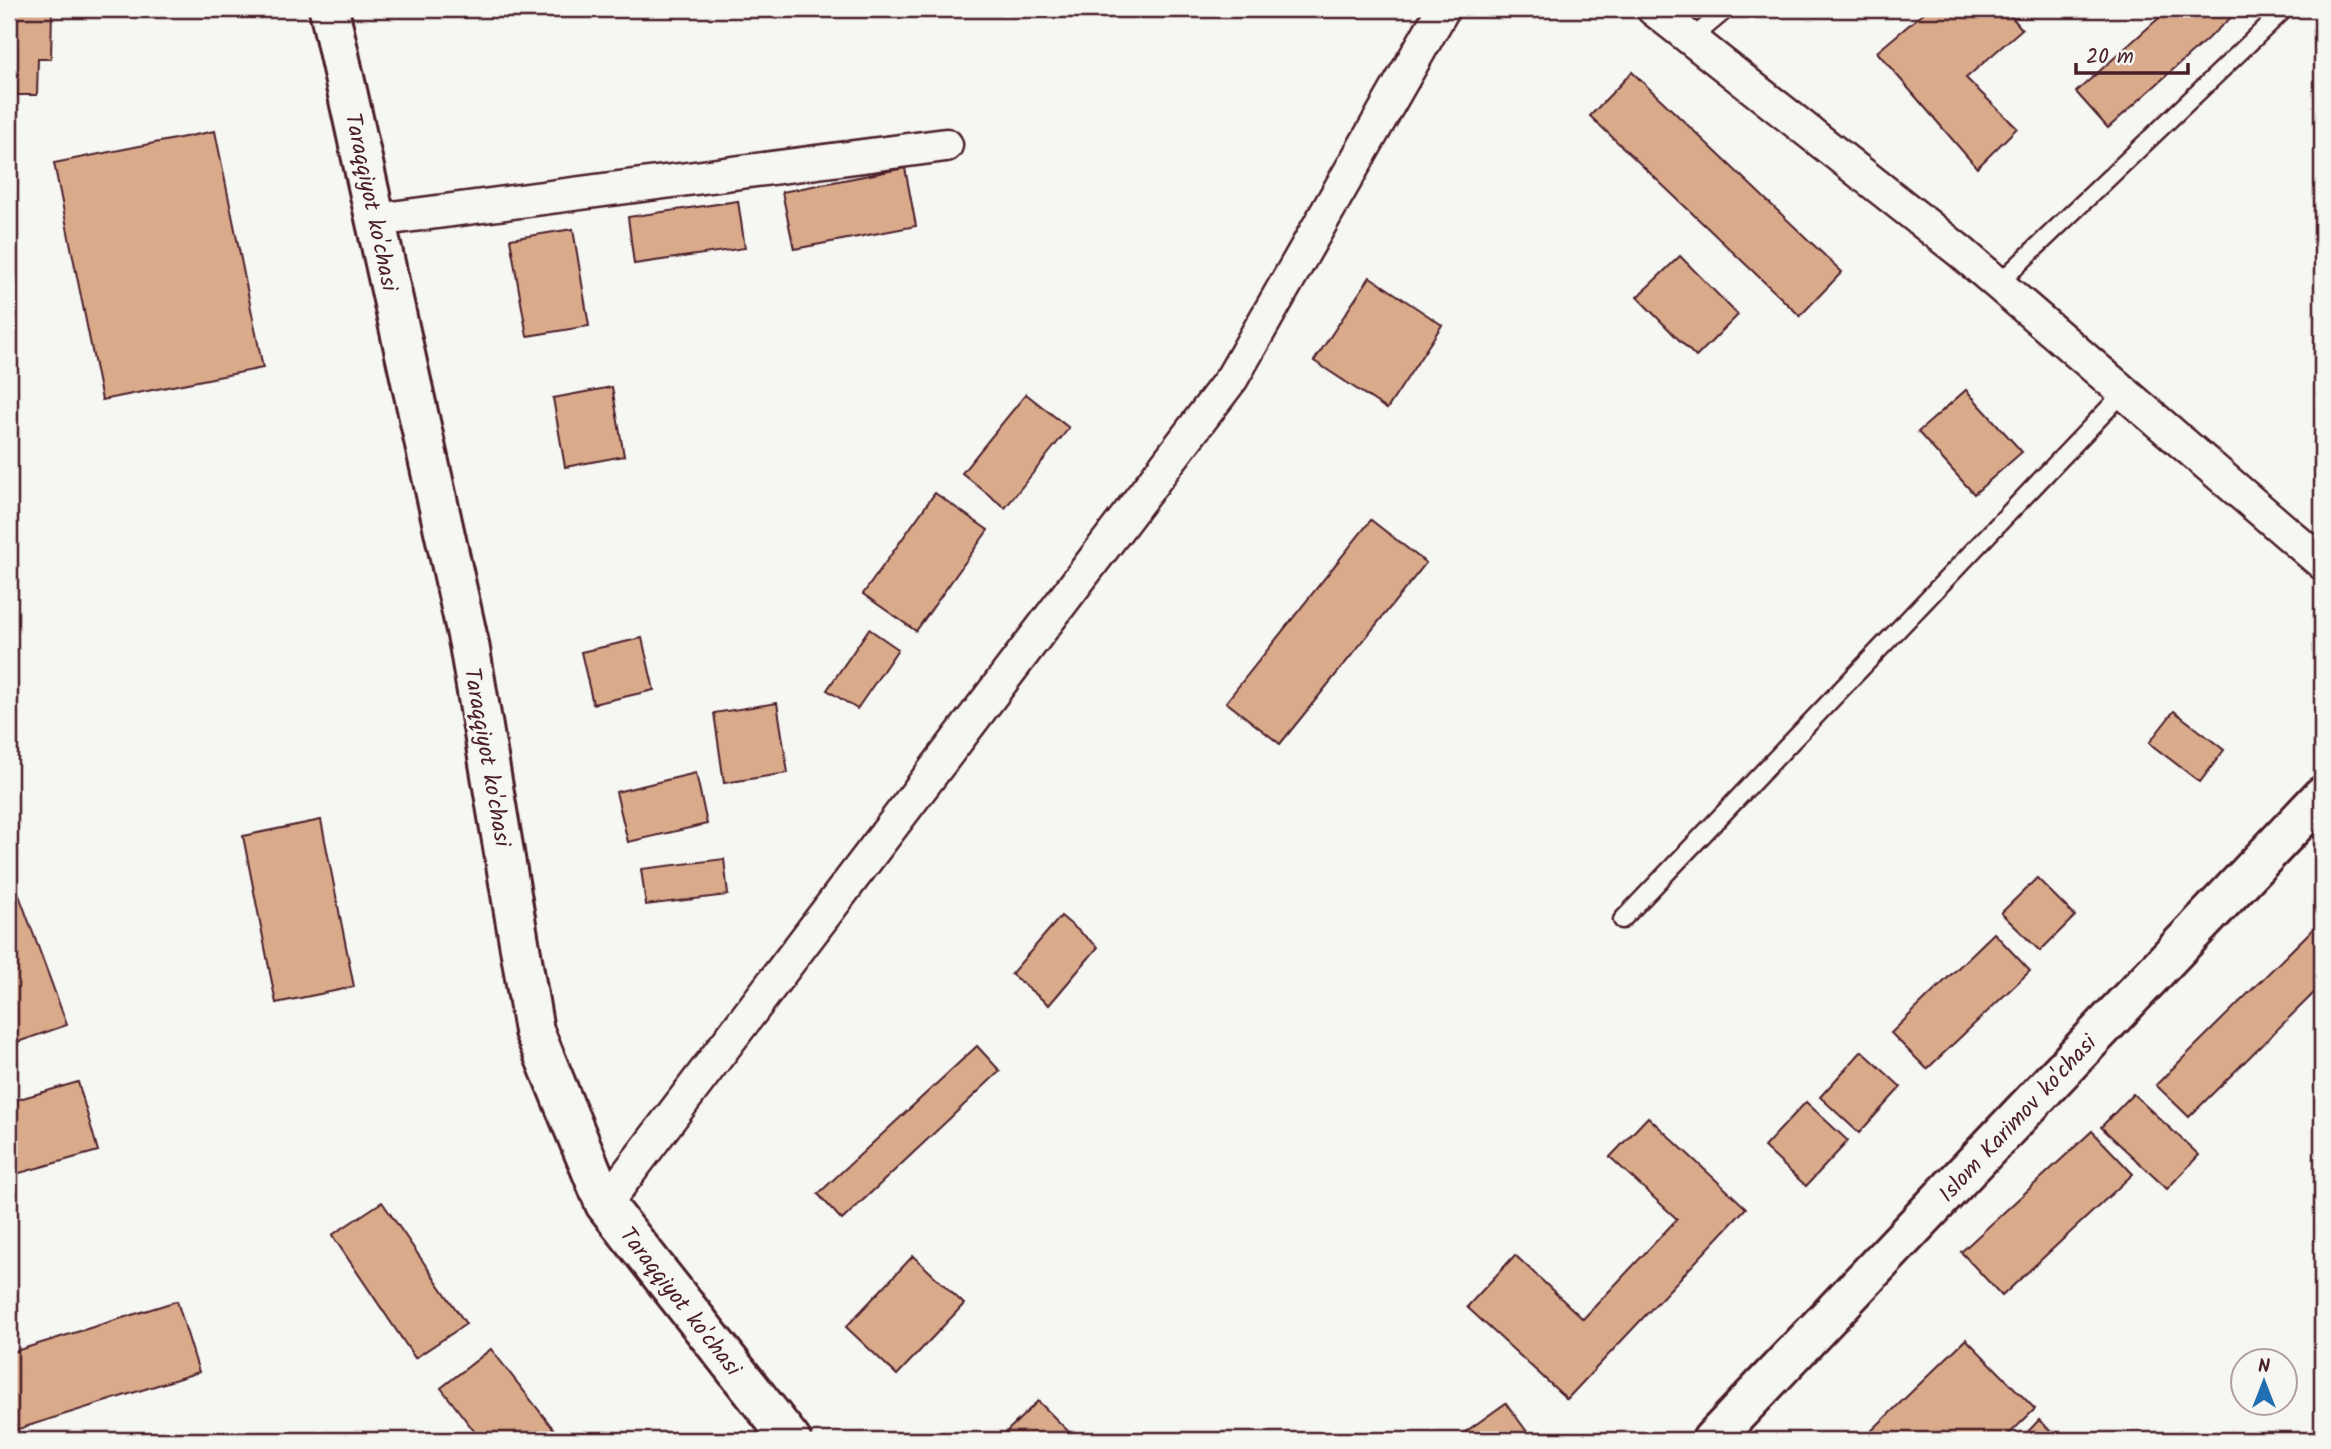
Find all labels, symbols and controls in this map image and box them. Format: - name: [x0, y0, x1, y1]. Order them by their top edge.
- scale bar: [2076, 32, 2188, 76]
- text: 20 m: [2086, 41, 2134, 74]
- street label: Taraqqiyot ko'chasi: [334, 110, 407, 296]
- street label: Taraqqiyot ko'chasi: [453, 665, 520, 851]
- street label: Islom Karimov ko'chasi: [1931, 1026, 2107, 1212]
- street label: Taraqqiyot ko'chasi: [609, 1220, 750, 1386]
- north arrow: [2230, 1348, 2300, 1418]
- text: N: [2258, 1352, 2270, 1382]

